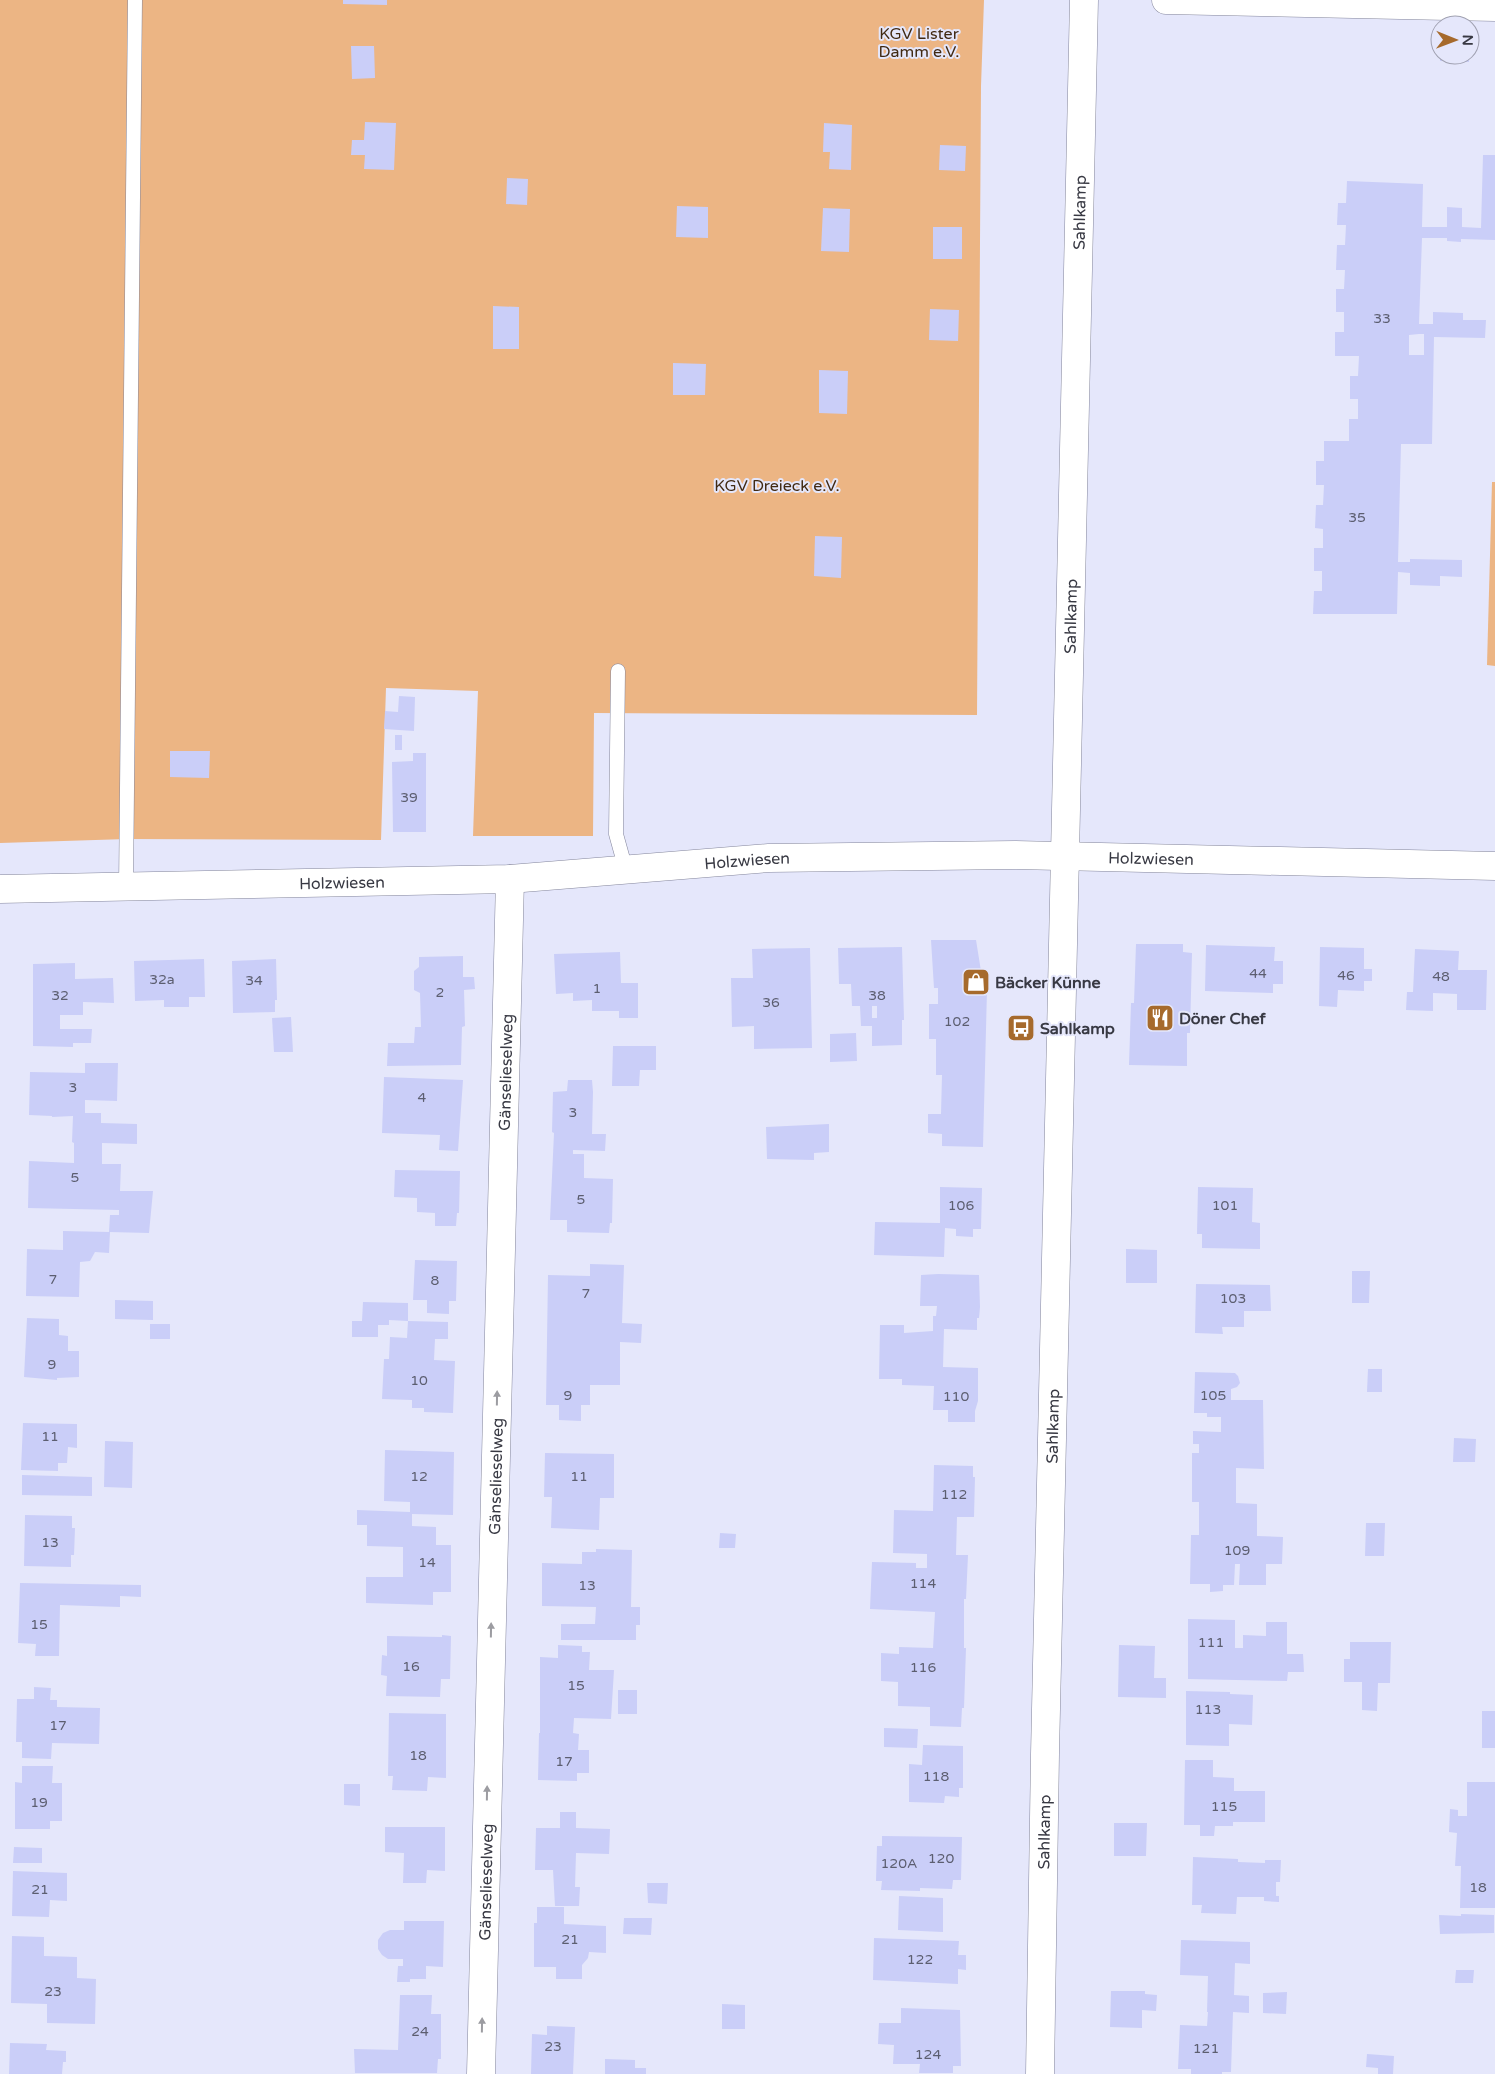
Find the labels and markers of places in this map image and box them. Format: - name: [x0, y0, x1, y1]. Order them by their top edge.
- shop icon: Bäcker Künne: [961, 967, 991, 997]
- place label: Bäcker Künne: [995, 973, 1101, 993]
- restaurant icon: Döner Chef: [1145, 1003, 1175, 1033]
- place label: Döner Chef: [1179, 1009, 1266, 1029]
- bus stop icon: Sahlkamp: [1006, 1013, 1036, 1043]
- place label: Sahlkamp: [1040, 1019, 1115, 1039]

